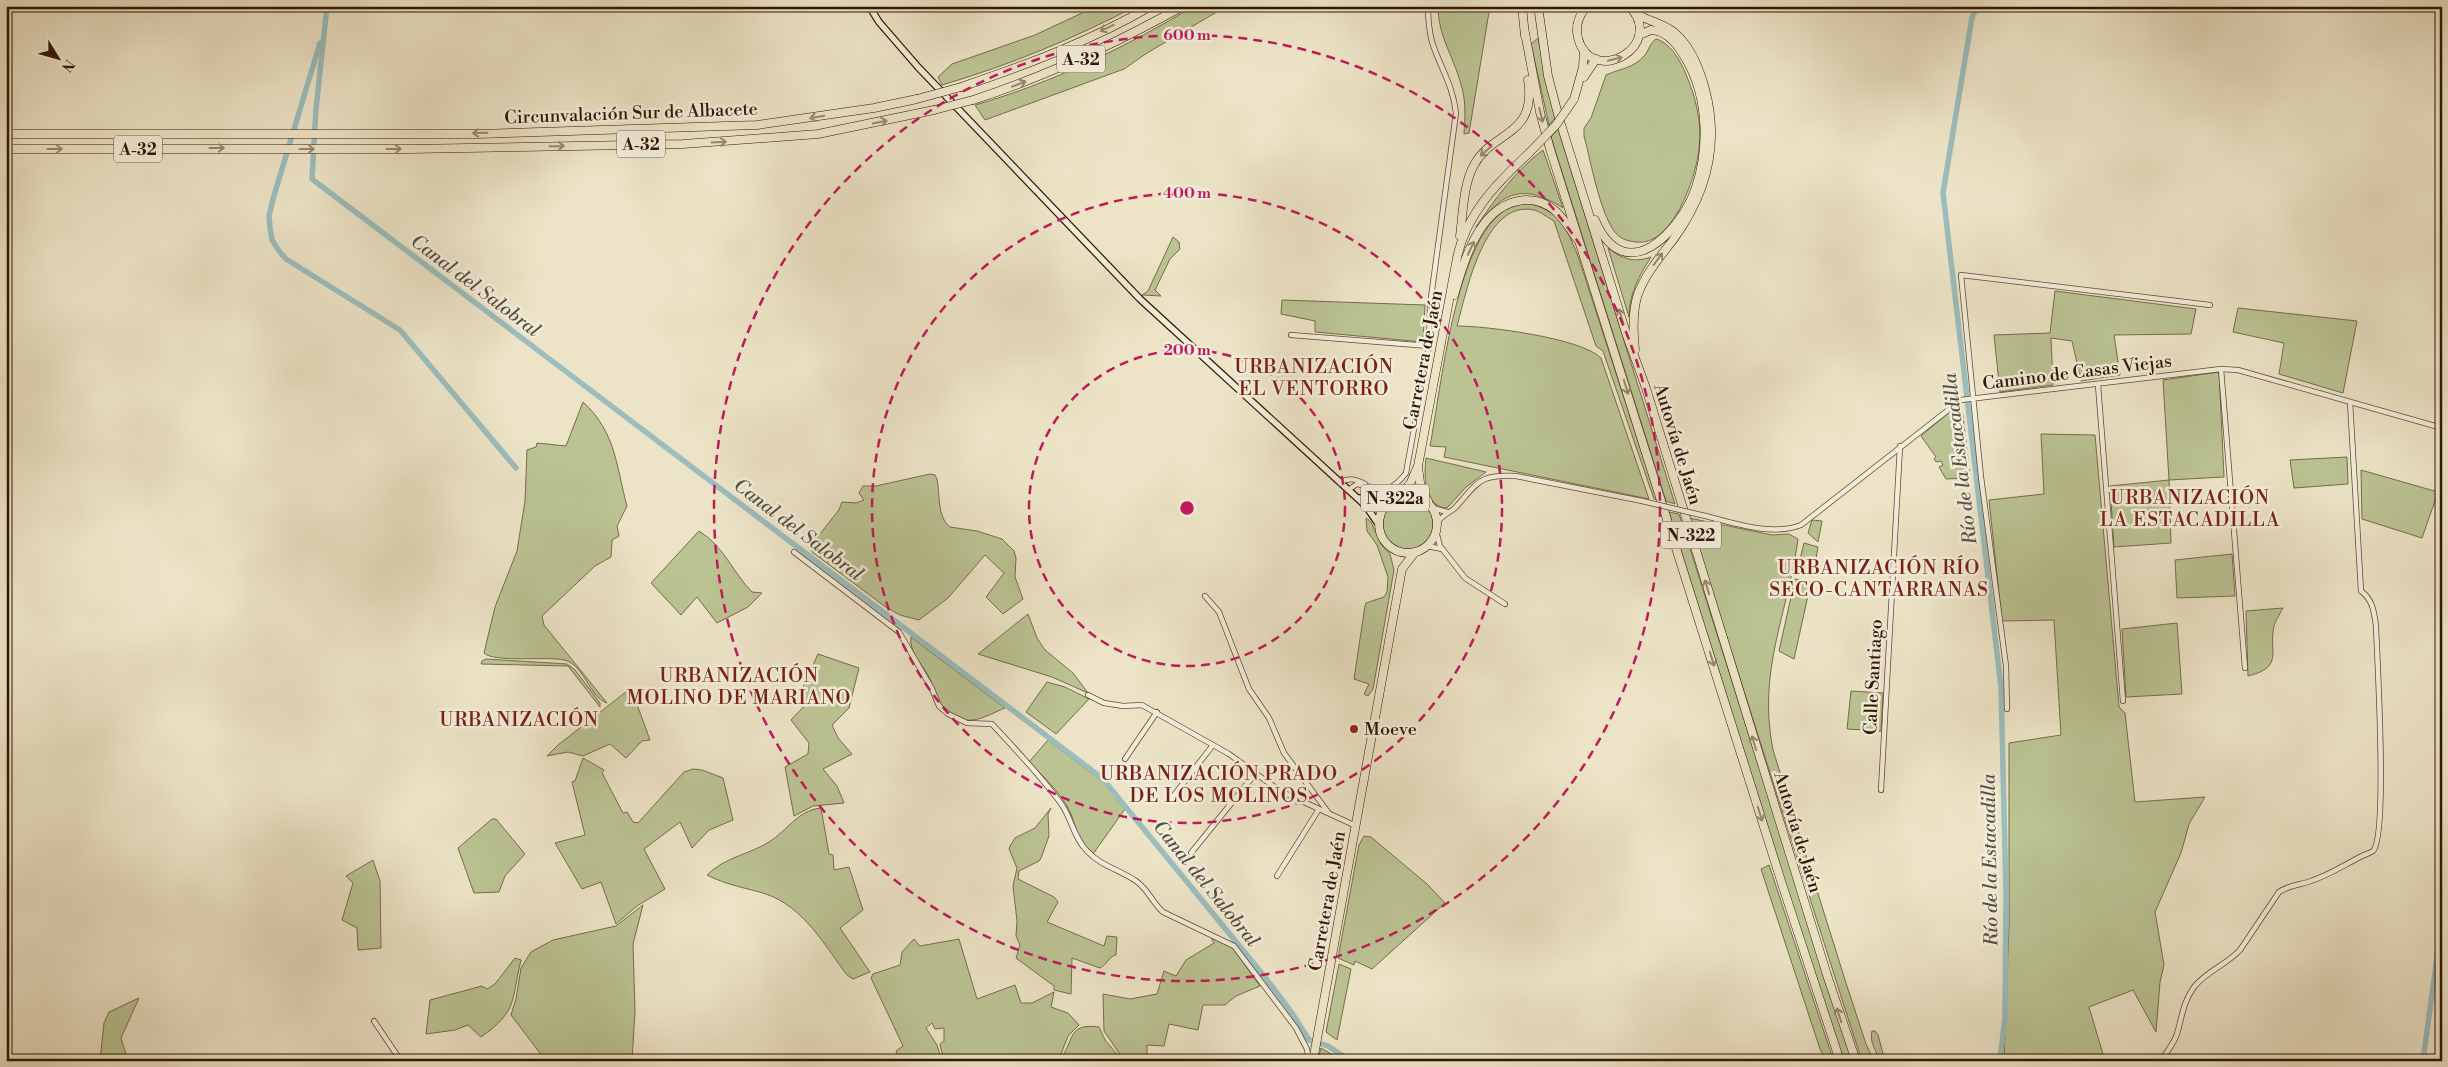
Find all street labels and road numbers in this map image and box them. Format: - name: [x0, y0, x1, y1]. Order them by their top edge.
- road number: A-32: [1057, 46, 1105, 72]
- street label: Circunvalación Sur de Albacete: [504, 98, 758, 129]
- road number: A-32: [617, 130, 665, 158]
- road number: A-32: [114, 136, 162, 162]
- street label: Carretera de Jaén: [1399, 288, 1448, 432]
- street label: Camino de Casas Viejas: [1981, 349, 2173, 396]
- street label: Autovía de Jaén: [1648, 380, 1707, 508]
- road number: N-322a: [1361, 484, 1429, 512]
- road number: N-322: [1661, 522, 1721, 548]
- street label: Calle Santiago: [1859, 619, 1888, 736]
- street label: Autovía de Jaén: [1768, 768, 1827, 896]
- street label: Carretera de Jaén: [1304, 829, 1351, 973]

